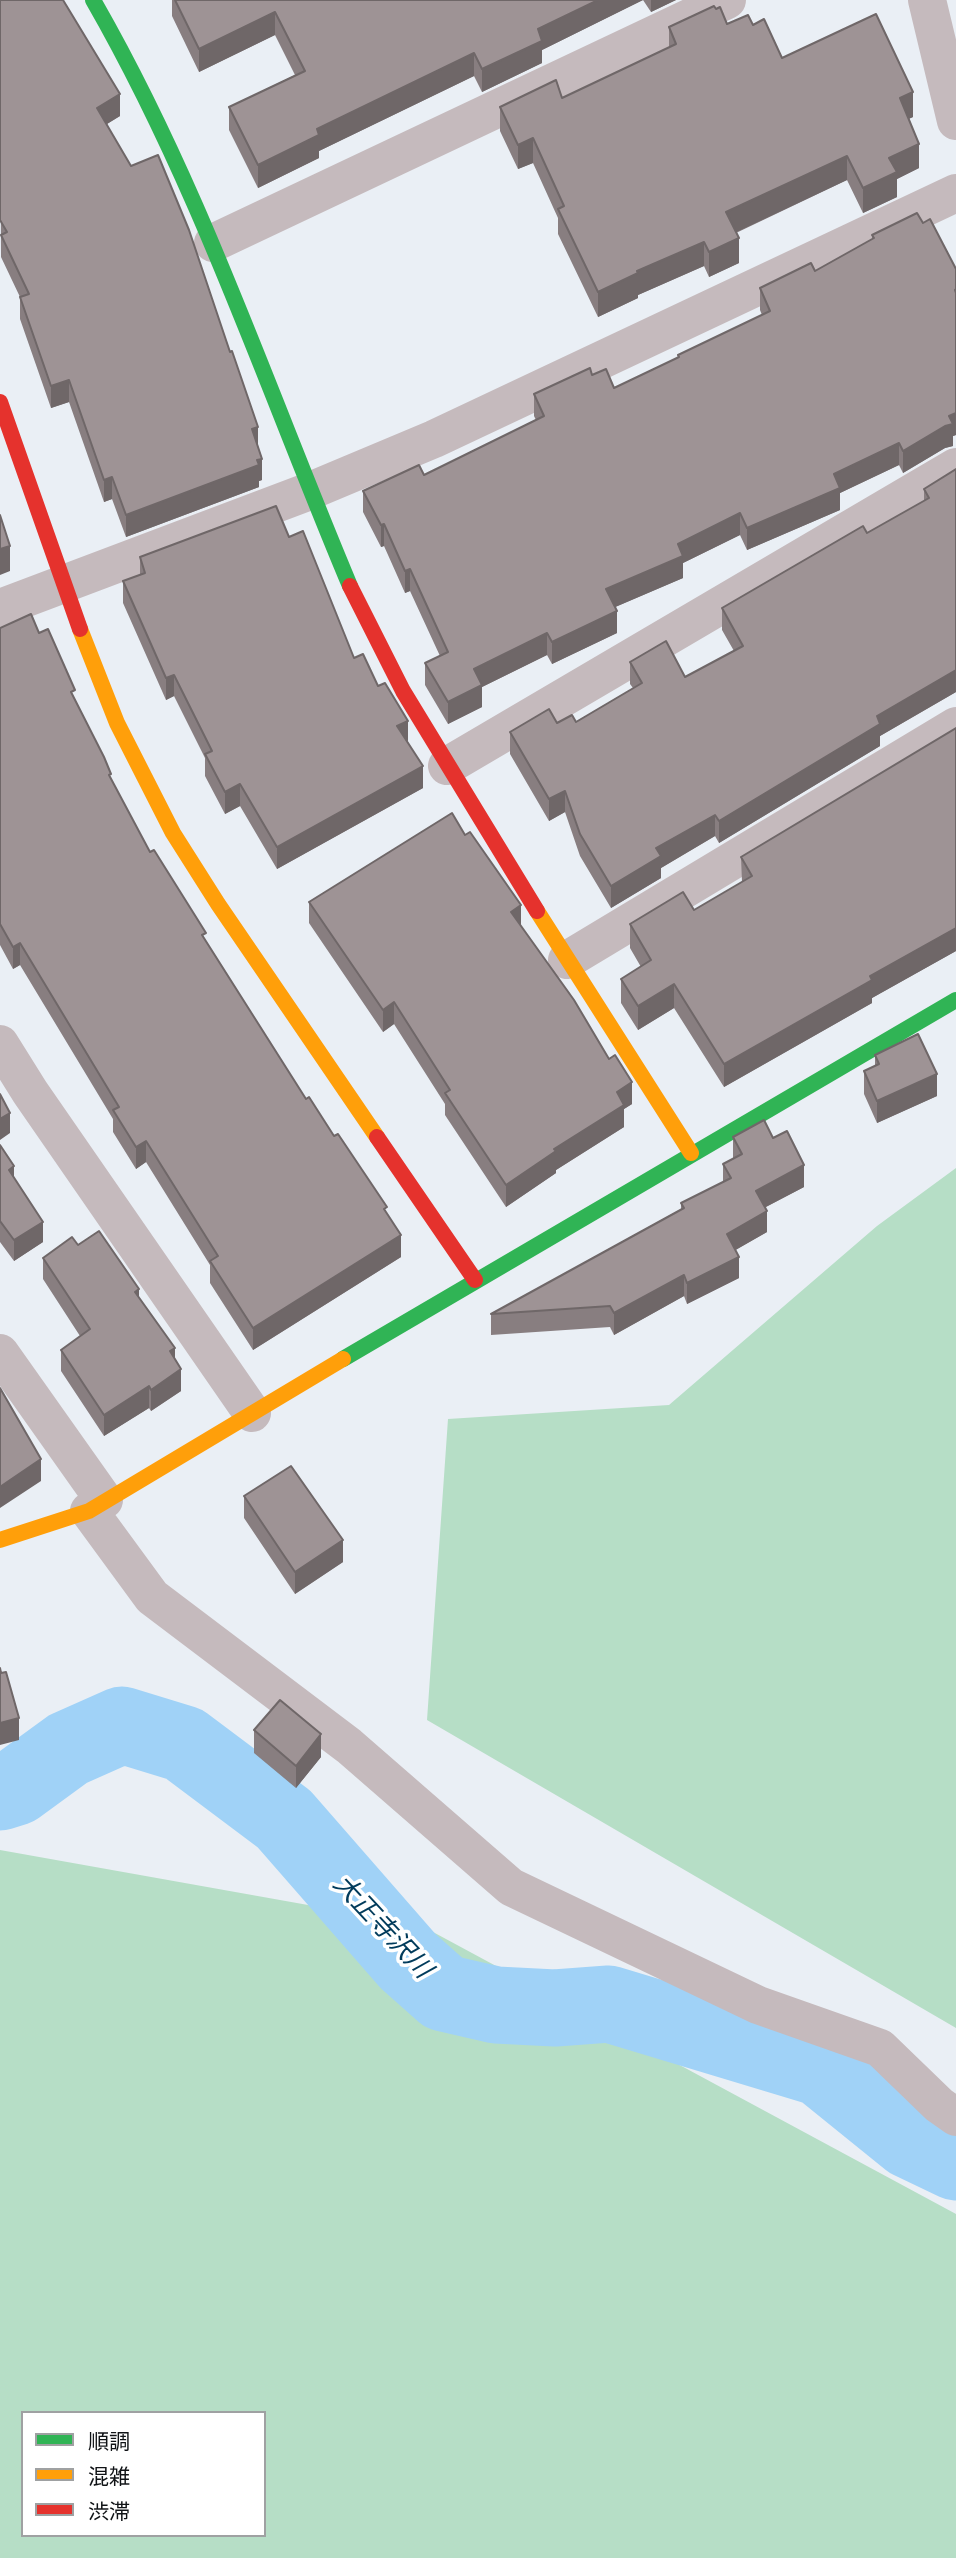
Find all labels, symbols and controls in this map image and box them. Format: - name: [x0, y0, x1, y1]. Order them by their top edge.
- water label: 大正寺沢川: [326, 1869, 438, 1985]
- legend: [21, 2411, 266, 2537]
- text: 順調: [88, 2428, 130, 2455]
- text: 混雑: [88, 2463, 130, 2490]
- text: 渋滞: [88, 2498, 130, 2525]

